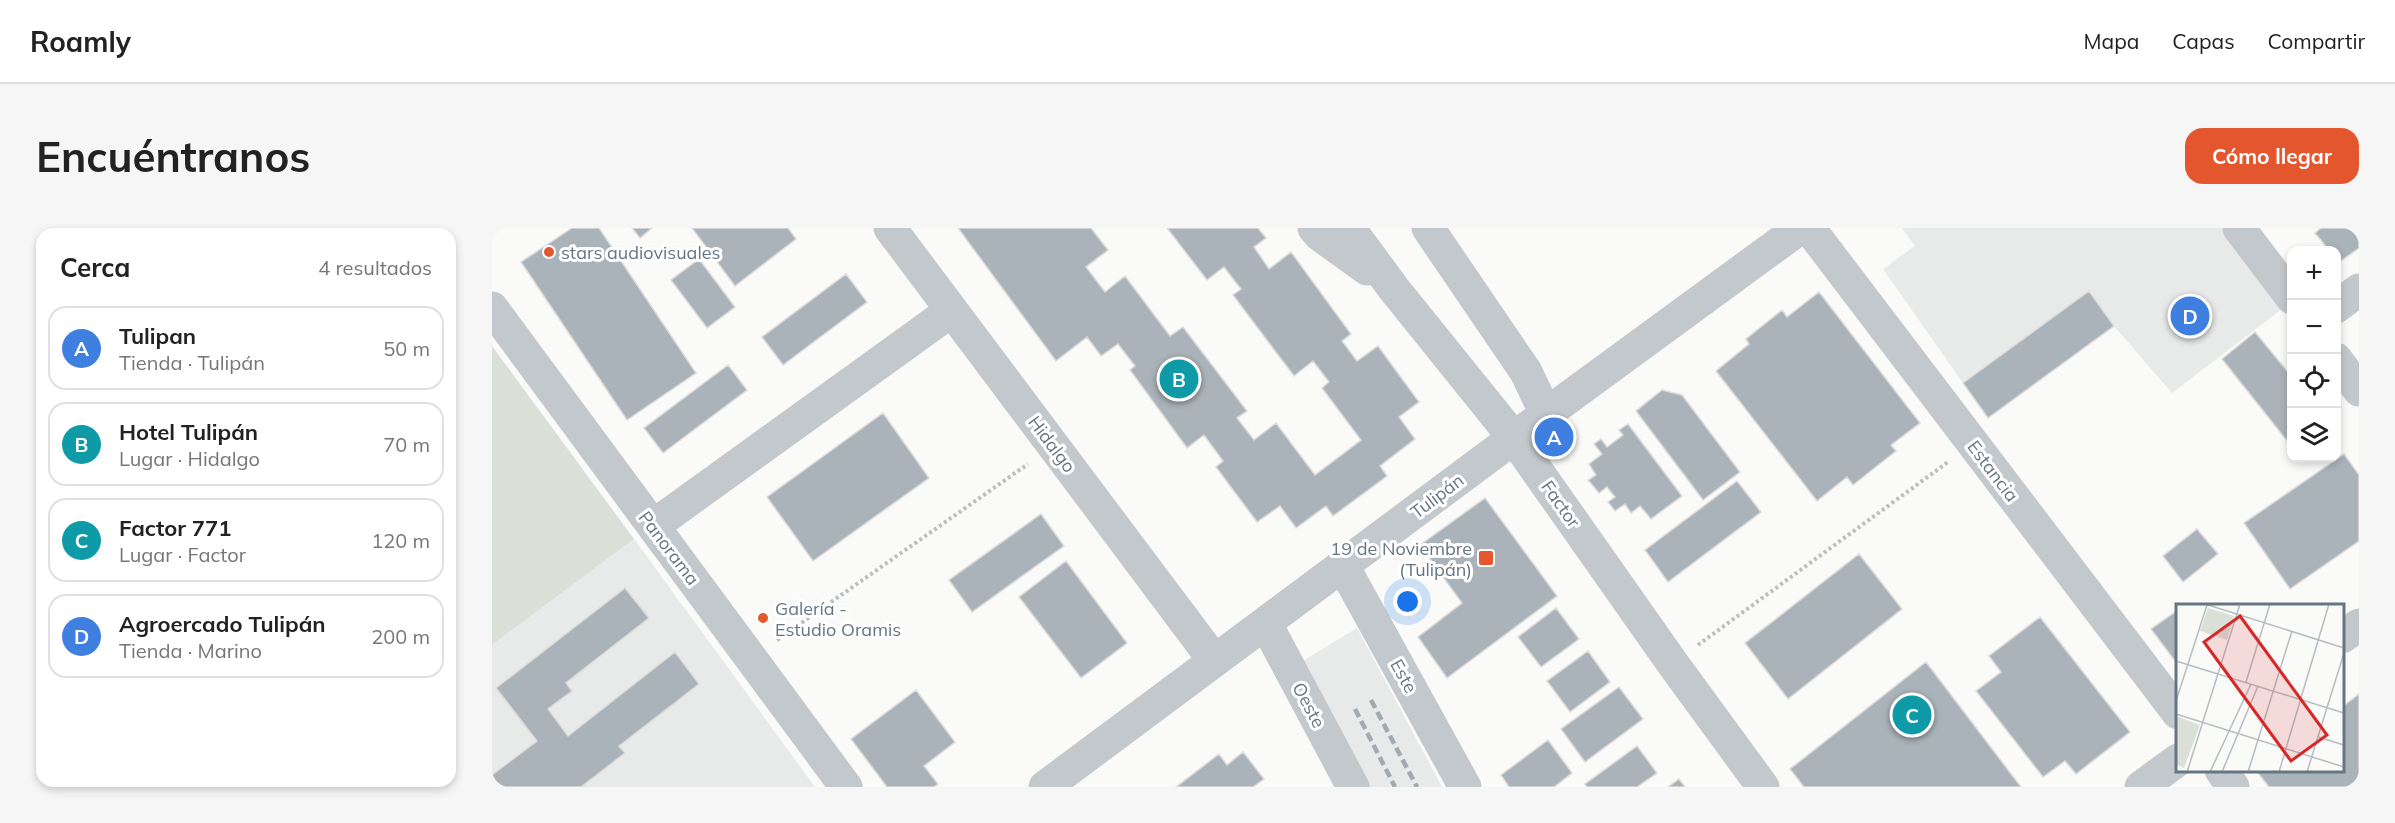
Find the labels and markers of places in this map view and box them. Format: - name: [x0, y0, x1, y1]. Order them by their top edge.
- place label: stars audiovisuales: [561, 241, 720, 264]
- marker: stars audiovisuales: [542, 245, 556, 259]
- pin: D: [2170, 294, 2210, 338]
- pin: B: [1160, 356, 1198, 402]
- pin: A: [1534, 414, 1574, 460]
- place label: 19 de Noviembre (Tulipán): [1330, 537, 1472, 581]
- marker: 19 de Noviembre (Tulipán): [1477, 549, 1495, 567]
- place label: Galería - Estudio Oramis: [775, 597, 901, 641]
- marker: Galería - Estudio Oramis: [756, 611, 770, 625]
- pin: C: [1892, 692, 1932, 738]

